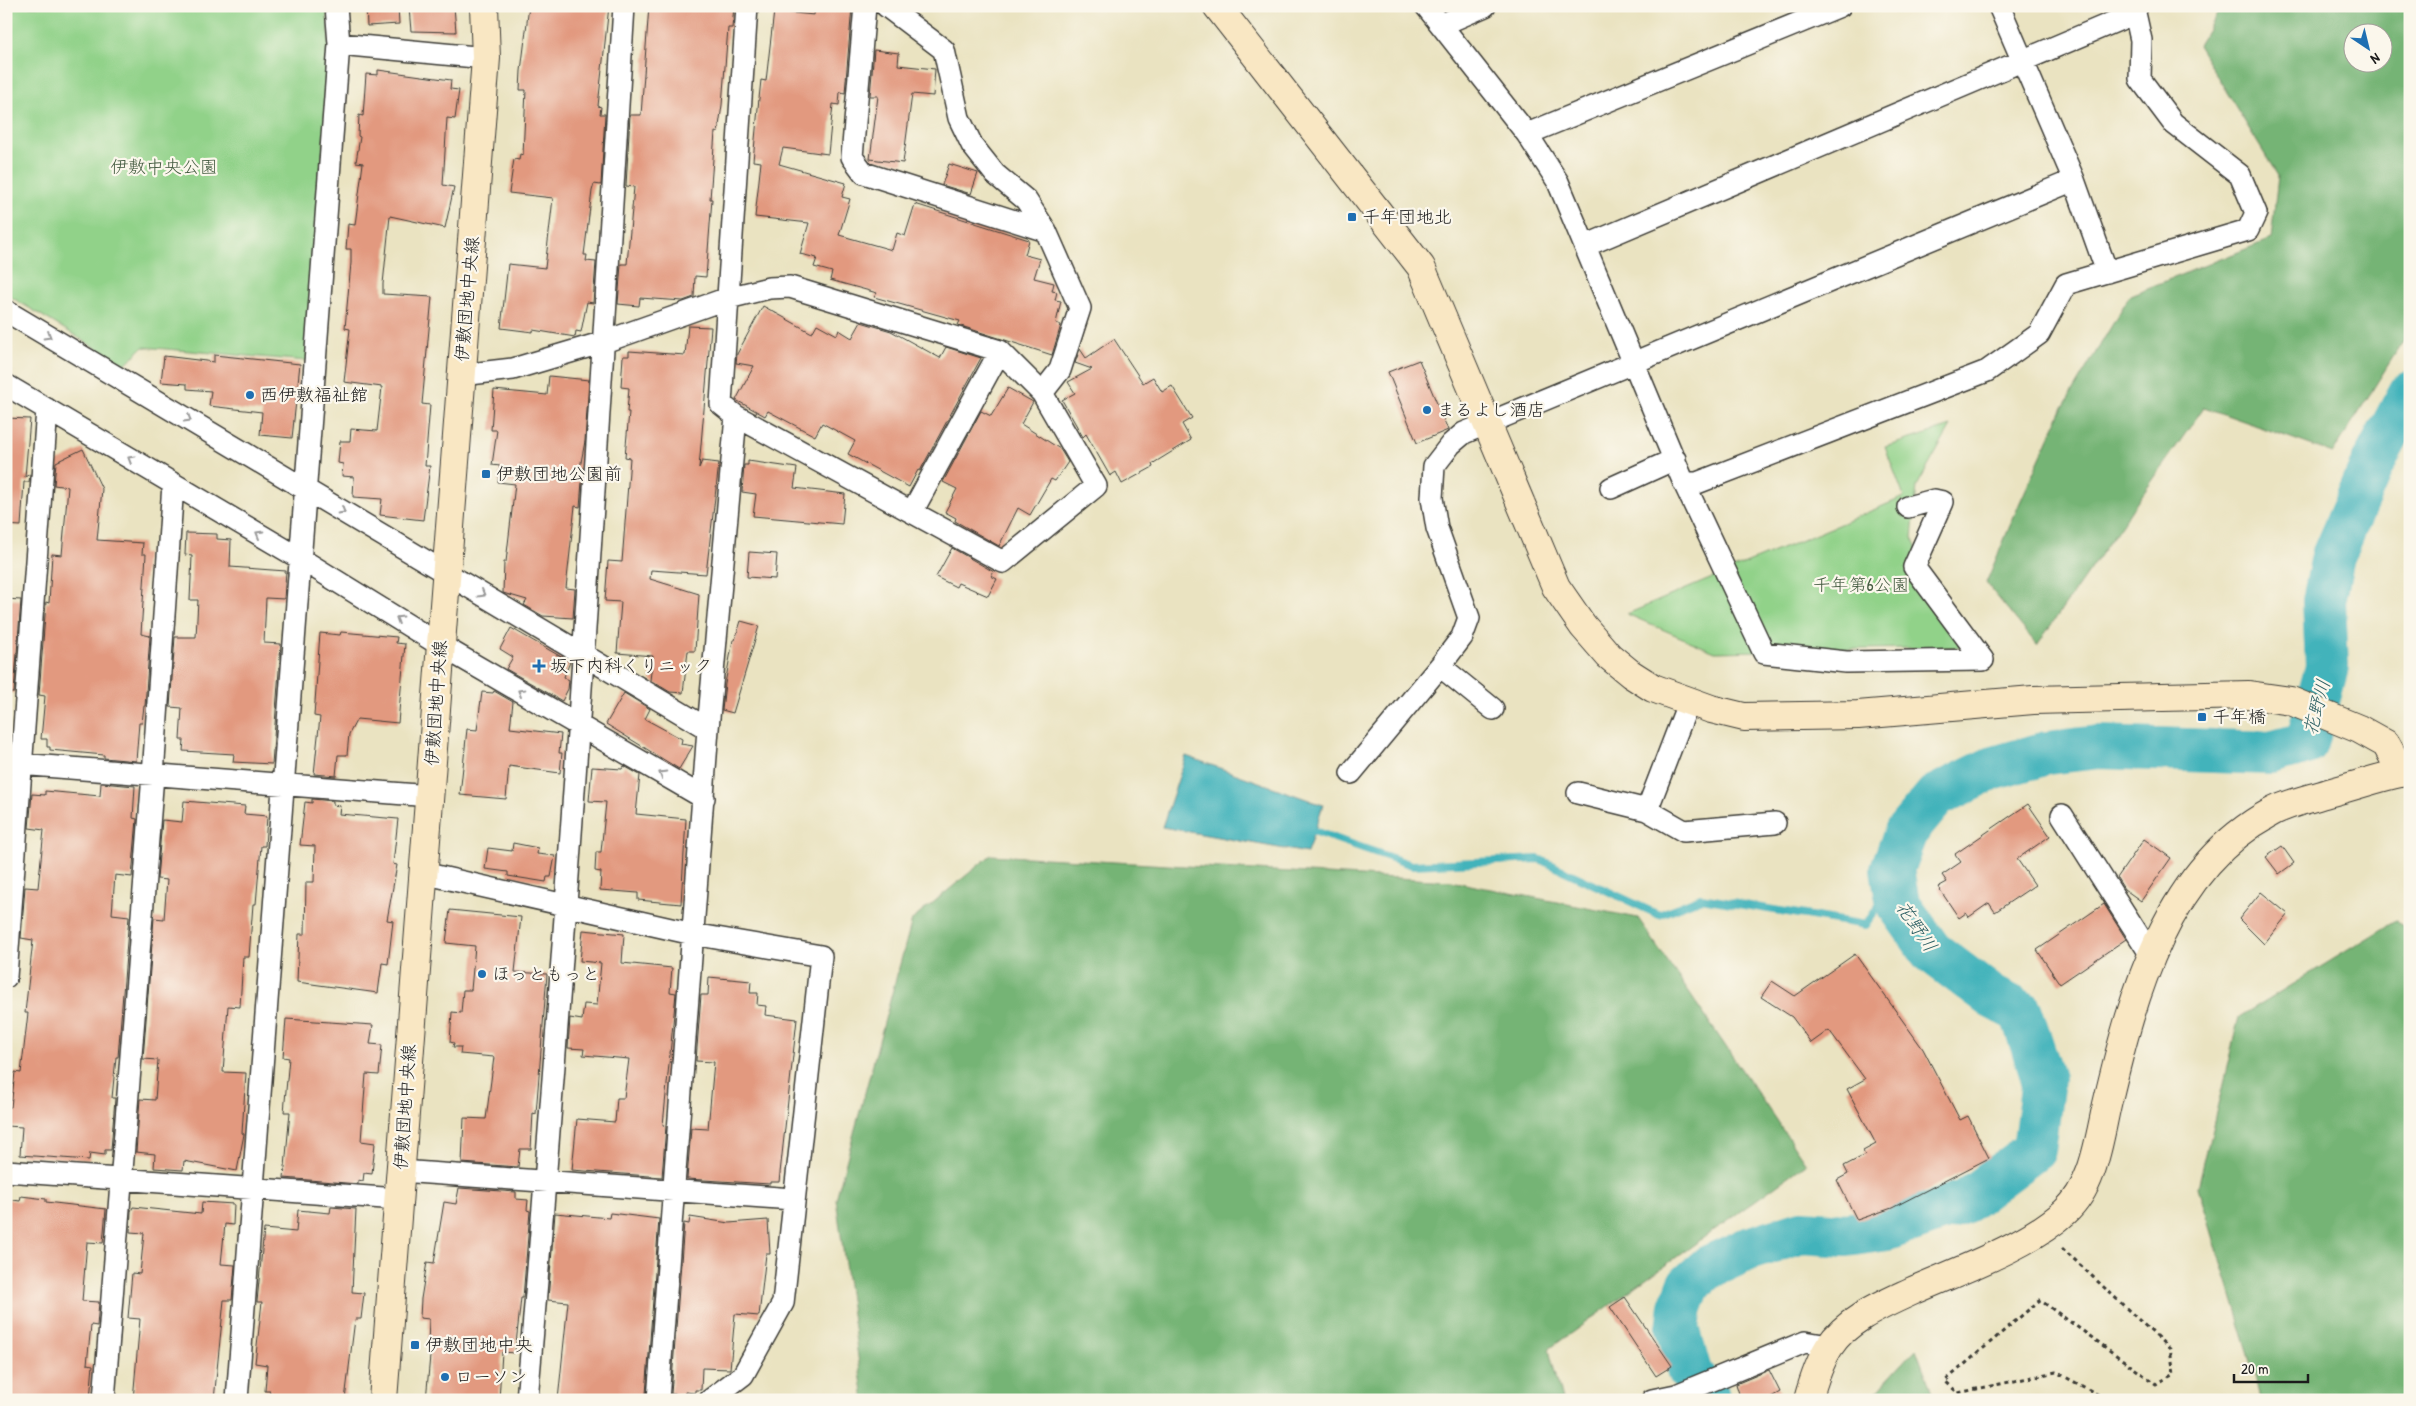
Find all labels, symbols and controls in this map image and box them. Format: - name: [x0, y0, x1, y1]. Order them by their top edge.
- north arrow: [2344, 22, 2394, 72]
- text: N: [2367, 49, 2384, 69]
- park label: 伊敷中央公園: [110, 154, 218, 179]
- place label: 千年団地北: [1362, 204, 1452, 229]
- marker: 千年団地北: [1346, 211, 1358, 223]
- street label: 伊敷団地中央線: [449, 235, 484, 363]
- one-way arrow: [43, 329, 52, 339]
- place label: 西伊敷福祉館: [260, 382, 368, 407]
- marker: 西伊敷福祉館: [244, 389, 256, 401]
- place label: まるよし酒店: [1437, 397, 1545, 422]
- marker: まるよし酒店: [1421, 404, 1433, 416]
- one-way arrow: [182, 413, 191, 423]
- one-way arrow: [128, 456, 137, 466]
- place label: 伊敷団地公園前: [496, 461, 622, 486]
- marker: 伊敷団地公園前: [480, 468, 492, 480]
- one-way arrow: [337, 505, 346, 515]
- one-way arrow: [255, 531, 264, 541]
- park label: 千年第6公園: [1812, 572, 1910, 597]
- one-way arrow: [477, 587, 486, 597]
- one-way arrow: [395, 616, 404, 626]
- street label: 伊敷団地中央線: [419, 639, 452, 767]
- place label: 坂下内科くりニック: [550, 653, 712, 678]
- marker: 坂下内科くりニック: [532, 659, 546, 673]
- water label: 花野川: [2296, 676, 2336, 738]
- one-way arrow: [517, 689, 526, 699]
- place label: 千年橋: [2212, 704, 2266, 729]
- marker: 千年橋: [2196, 711, 2208, 723]
- one-way arrow: [658, 770, 667, 780]
- water label: 花野川: [1890, 895, 1944, 957]
- place label: ほっともっと: [492, 961, 600, 986]
- marker: ほっともっと: [476, 968, 488, 980]
- street label: 伊敷団地中央線: [388, 1043, 421, 1171]
- place label: 伊敷団地中央: [425, 1332, 533, 1357]
- marker: 伊敷団地中央: [409, 1339, 421, 1351]
- scale bar: [2234, 1351, 2307, 1383]
- text: 20 m: [2241, 1358, 2268, 1379]
- place label: ローソン: [455, 1364, 527, 1389]
- marker: ローソン: [439, 1371, 451, 1383]

